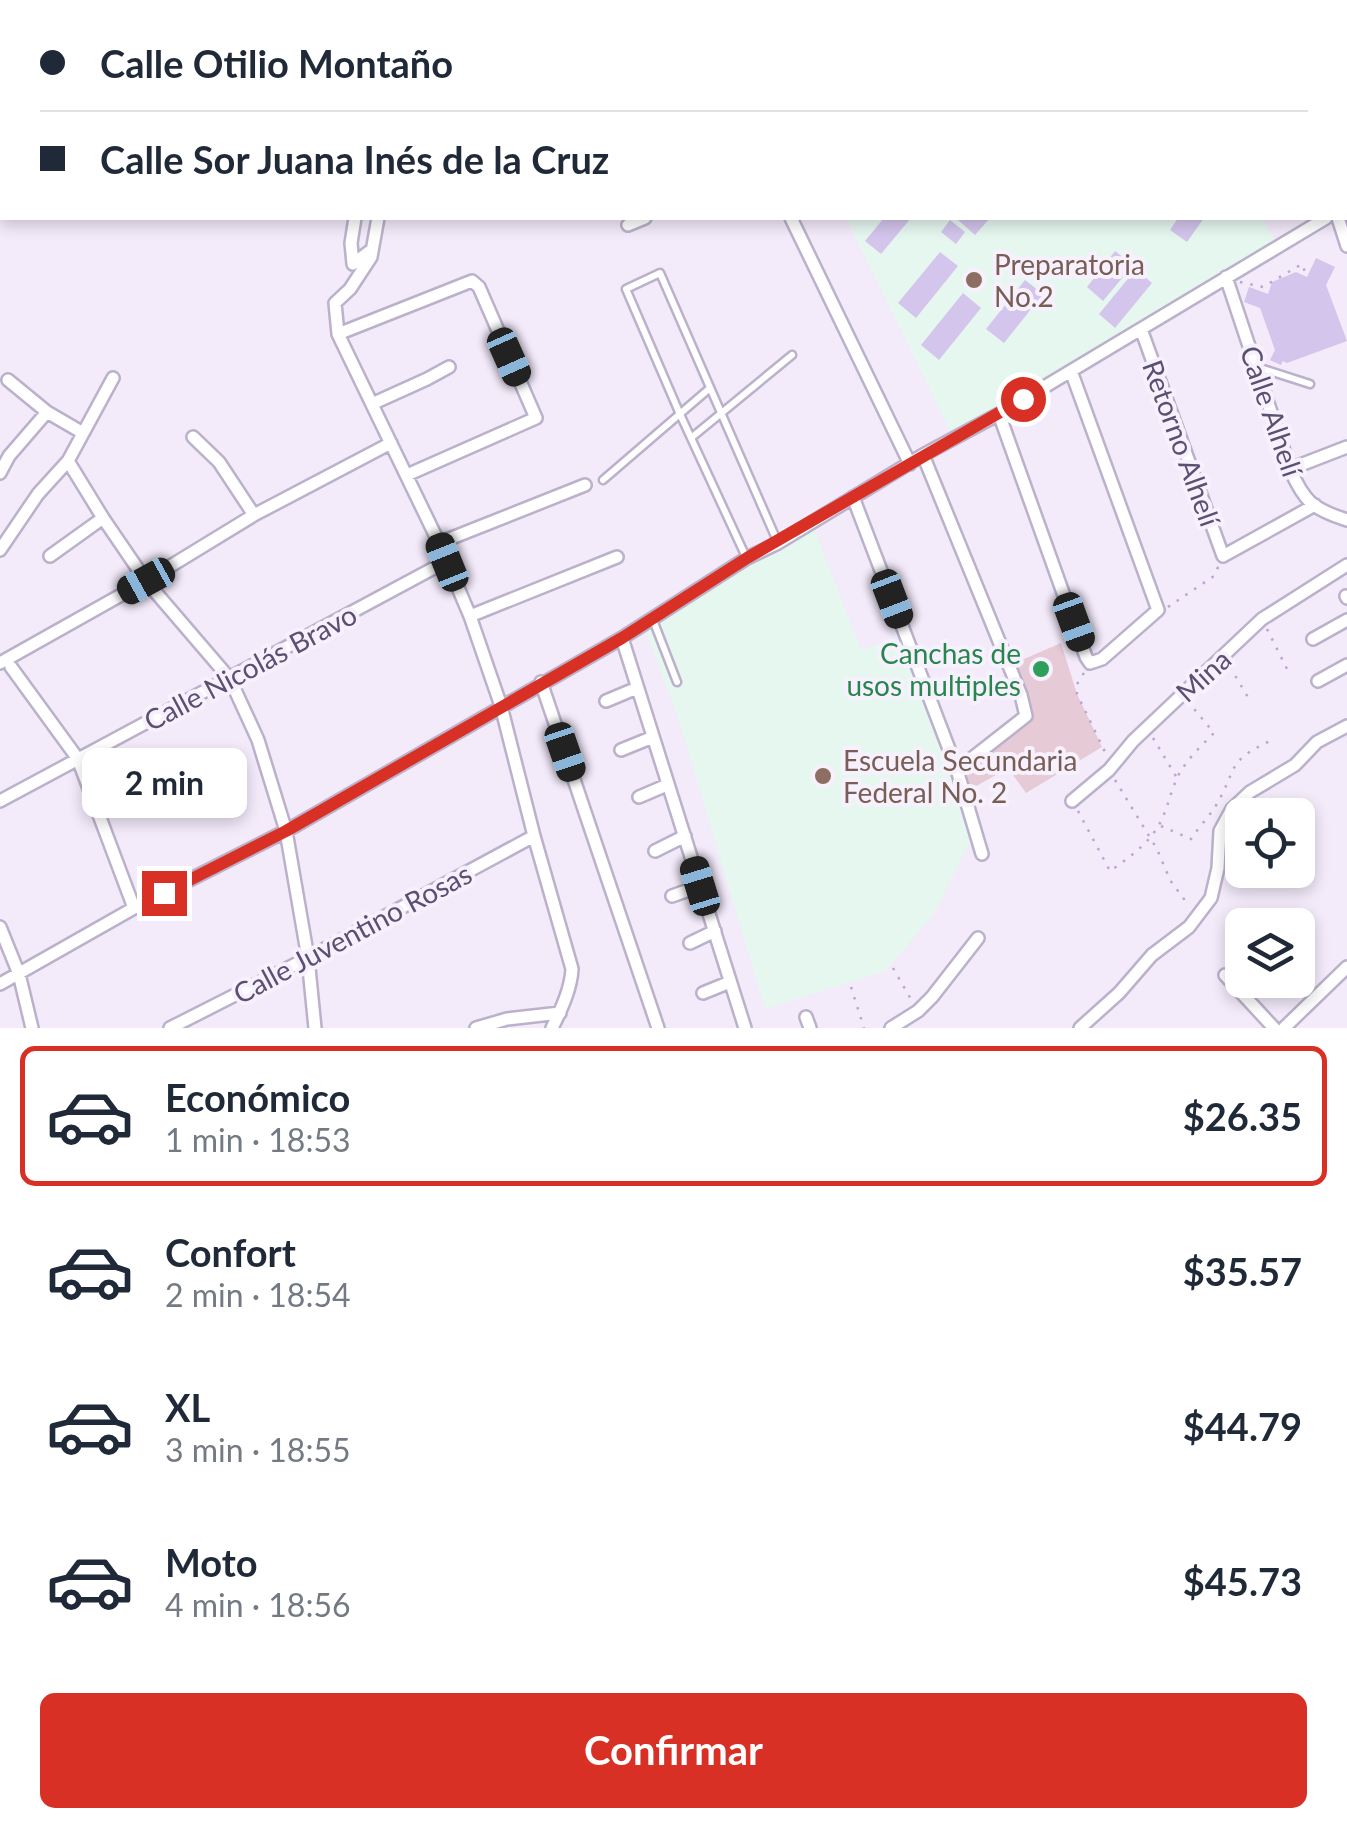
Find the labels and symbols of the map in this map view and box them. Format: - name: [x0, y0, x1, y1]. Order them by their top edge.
- place label: Preparatoria No.2: [994, 247, 1145, 313]
- marker: Preparatoria No.2: [963, 269, 985, 291]
- car: [483, 323, 535, 391]
- street label: Calle Alhelí: [1234, 341, 1311, 482]
- street label: Retorno Alhelí: [1136, 355, 1228, 532]
- route start: [1001, 377, 1046, 422]
- car: [422, 529, 472, 595]
- car: [112, 553, 180, 609]
- car: [867, 566, 917, 632]
- car: [1050, 589, 1098, 655]
- street label: Calle Nicolás Bravo: [138, 597, 362, 737]
- place label: Canchas de usos multiples: [846, 636, 1021, 702]
- street label: Mina: [1169, 642, 1237, 708]
- marker: Canchas de usos multiples: [1030, 658, 1052, 680]
- car: [541, 719, 589, 785]
- place label: Escuela Secundaria Federal No. 2: [843, 743, 1077, 809]
- callout: 2 min: [81, 748, 246, 818]
- marker: Escuela Secundaria Federal No. 2: [812, 765, 834, 787]
- car: [677, 853, 723, 919]
- street label: Calle Juventino Rosas: [227, 856, 477, 1010]
- route end: [142, 871, 187, 916]

